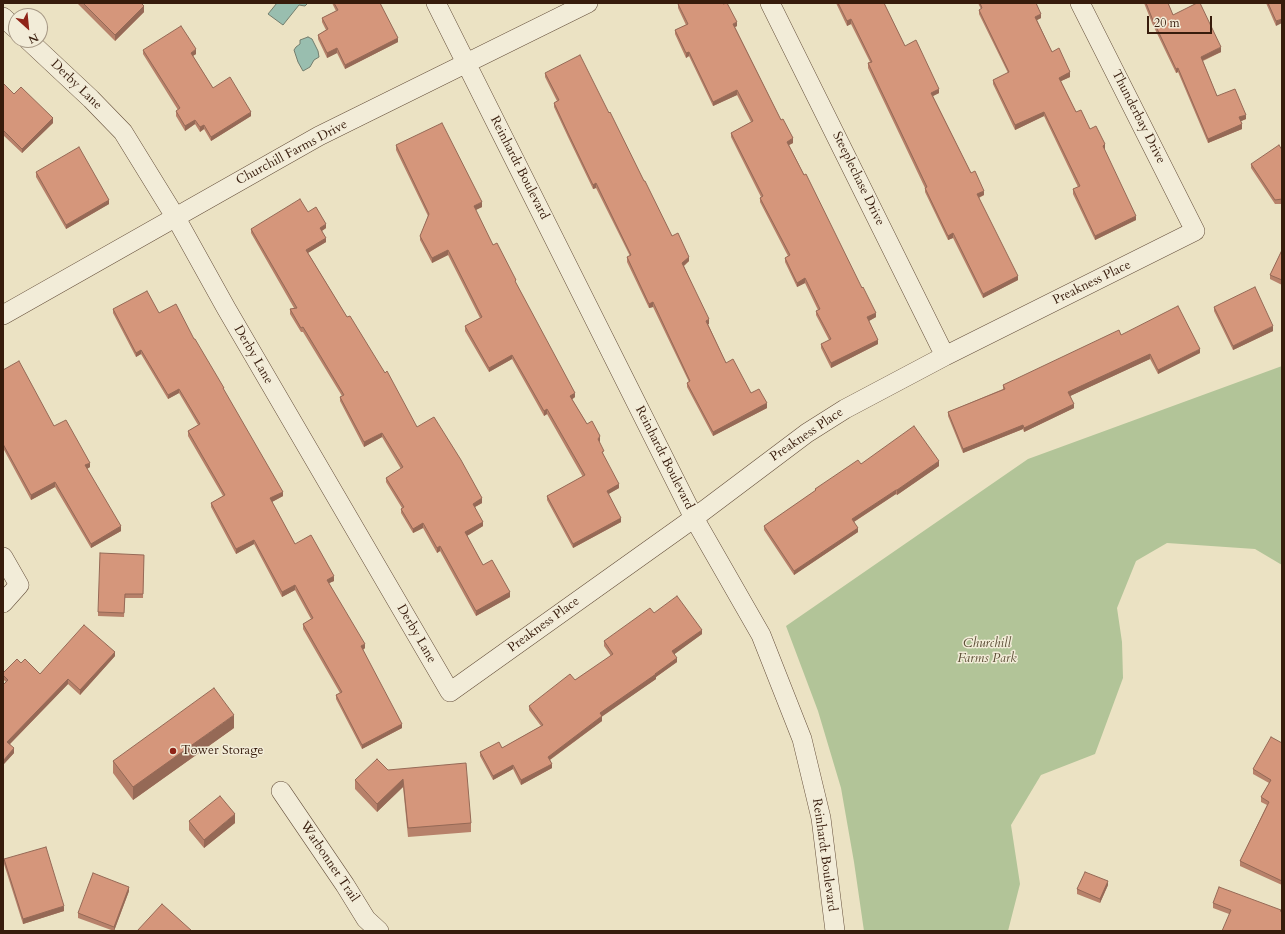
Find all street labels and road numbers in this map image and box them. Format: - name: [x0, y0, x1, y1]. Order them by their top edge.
- street label: Derby Lane: [47, 57, 105, 113]
- street label: Thunderbay Drive: [1108, 68, 1168, 166]
- street label: Reinhardt Boulevard: [486, 114, 552, 222]
- street label: Churchill Farms Drive: [234, 117, 350, 189]
- street label: Steeplechase Drive: [829, 130, 887, 228]
- street label: Preakness Place: [1050, 257, 1134, 309]
- street label: Derby Lane: [230, 323, 276, 387]
- street label: Reinhardt Boulevard: [631, 404, 697, 512]
- street label: Preakness Place: [767, 405, 847, 465]
- street label: Preakness Place: [505, 594, 583, 656]
- street label: Derby Lane: [393, 602, 439, 666]
- street label: Reinhardt Boulevard: [808, 797, 840, 913]
- street label: Warbonnet Trail: [296, 819, 362, 905]

